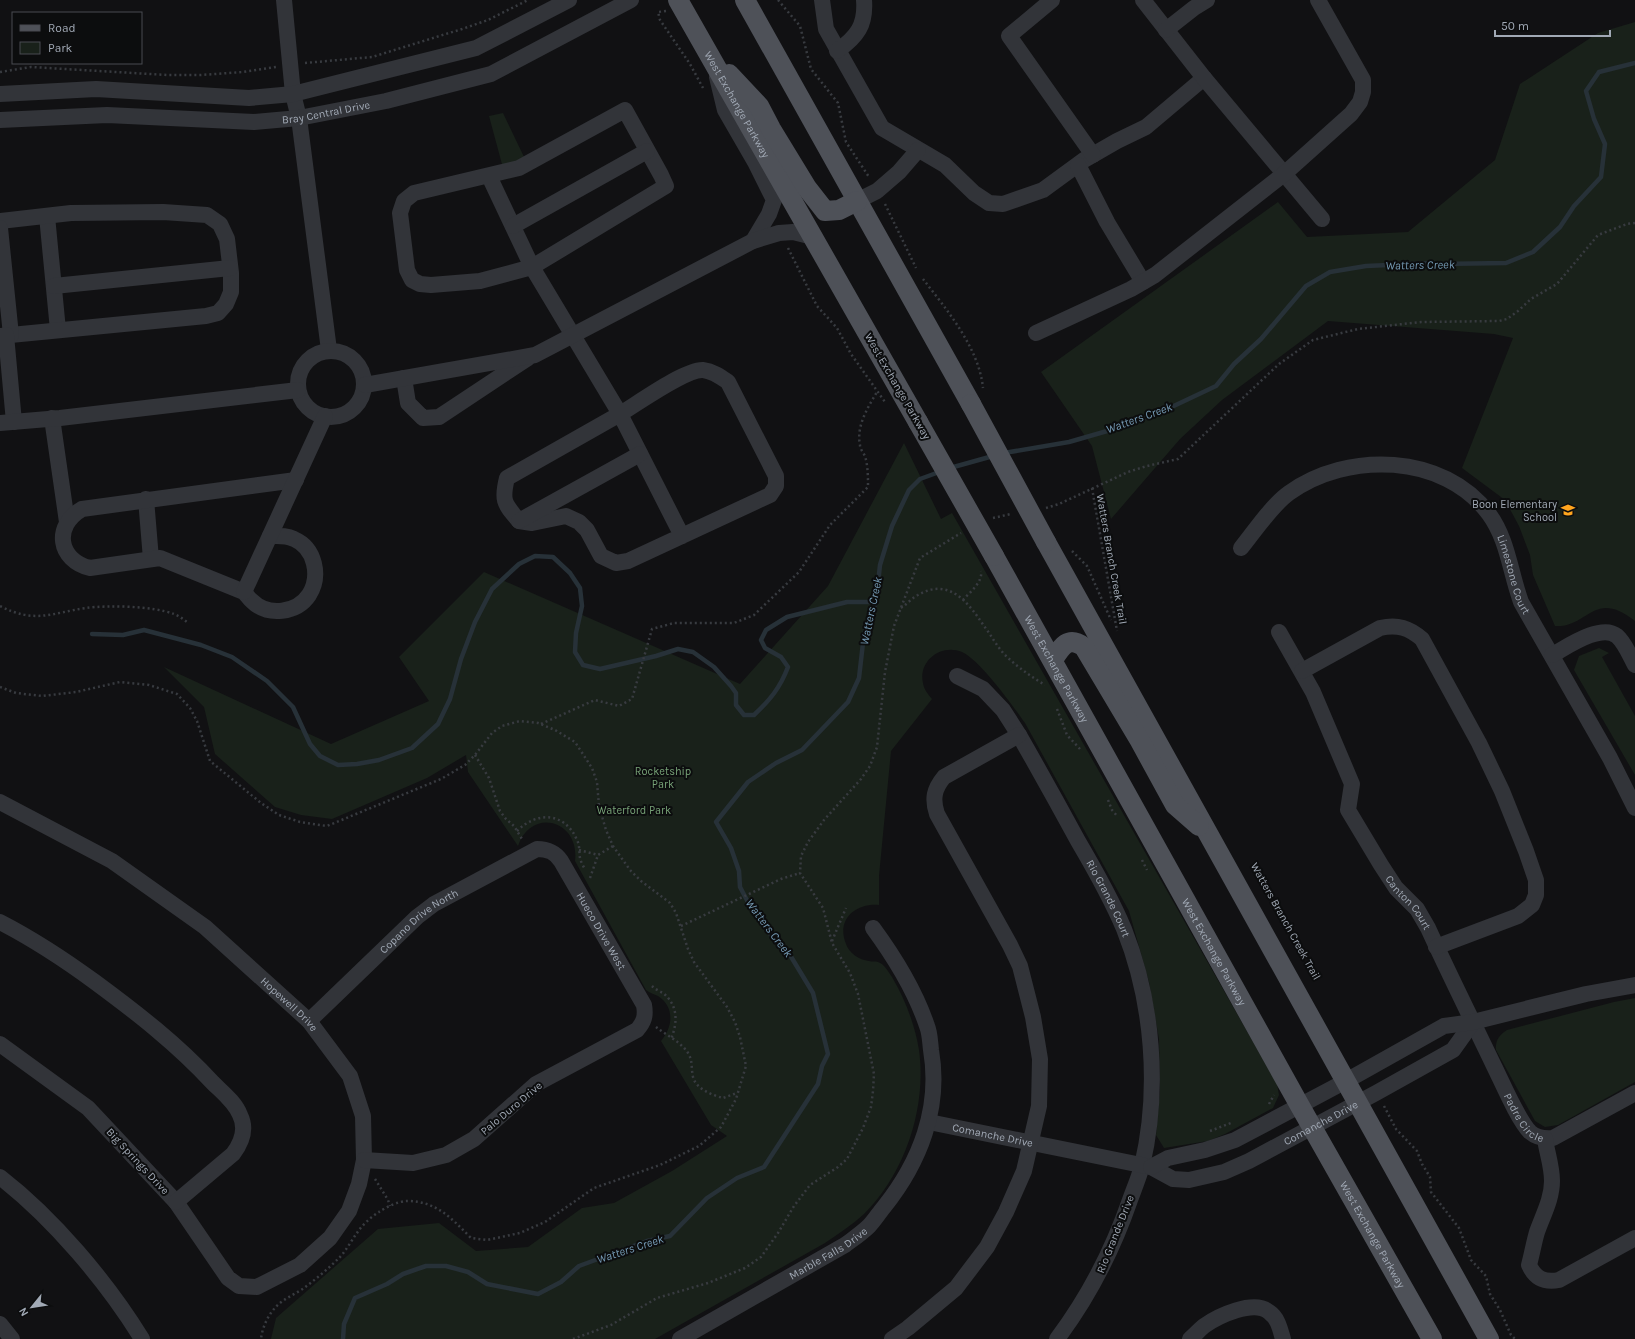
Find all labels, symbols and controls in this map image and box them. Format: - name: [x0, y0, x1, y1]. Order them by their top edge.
- legend: [12, 12, 142, 64]
- scale bar: [1495, 12, 1610, 38]
- text: 50 m: [1501, 19, 1529, 33]
- text: Road: [48, 21, 76, 35]
- text: Park: [48, 41, 73, 55]
- street label: West Exchange Parkway: [701, 49, 772, 160]
- street label: Bray Central Drive: [281, 98, 372, 126]
- water label: Watters Creek: [1385, 257, 1456, 273]
- street label: West Exchange Parkway: [862, 331, 933, 442]
- water label: Watters Creek: [1104, 399, 1175, 436]
- street label: Watters Branch Creek Trail: [1094, 493, 1129, 625]
- place label: Boon Elementary School: [1472, 498, 1557, 524]
- school or university icon: Boon Elementary School: [1560, 502, 1576, 518]
- street label: Limestone Court: [1494, 533, 1533, 617]
- water label: Watters Creek: [857, 575, 885, 646]
- street label: West Exchange Parkway: [1021, 613, 1091, 725]
- park label: Rocketship Park: [635, 765, 691, 791]
- park label: Waterford Park: [597, 804, 671, 817]
- street label: Rio Grande Court: [1083, 858, 1132, 939]
- street label: Watters Branch Creek Trail: [1248, 860, 1323, 982]
- street label: Canton Court: [1382, 873, 1434, 932]
- street label: Copano Drive North: [377, 886, 460, 956]
- street label: Hueco Drive West: [573, 890, 628, 972]
- water label: Watters Creek: [743, 896, 796, 961]
- street label: West Exchange Parkway: [1179, 896, 1249, 1008]
- street label: Hopewell Drive: [258, 975, 321, 1034]
- street label: Palo Duro Drive: [478, 1079, 545, 1138]
- street label: Padre Circle: [1501, 1091, 1545, 1145]
- street label: Comanche Drive: [1282, 1098, 1360, 1148]
- street label: Comanche Drive: [951, 1121, 1034, 1150]
- street label: Big Springs Drive: [103, 1125, 172, 1198]
- street label: West Exchange Parkway: [1337, 1179, 1408, 1290]
- street label: Rio Grande Drive: [1094, 1193, 1137, 1275]
- street label: Marble Falls Drive: [787, 1225, 870, 1283]
- water label: Watters Creek: [595, 1231, 666, 1266]
- north arrow: [12, 1287, 52, 1327]
- text: N: [16, 1305, 31, 1318]

